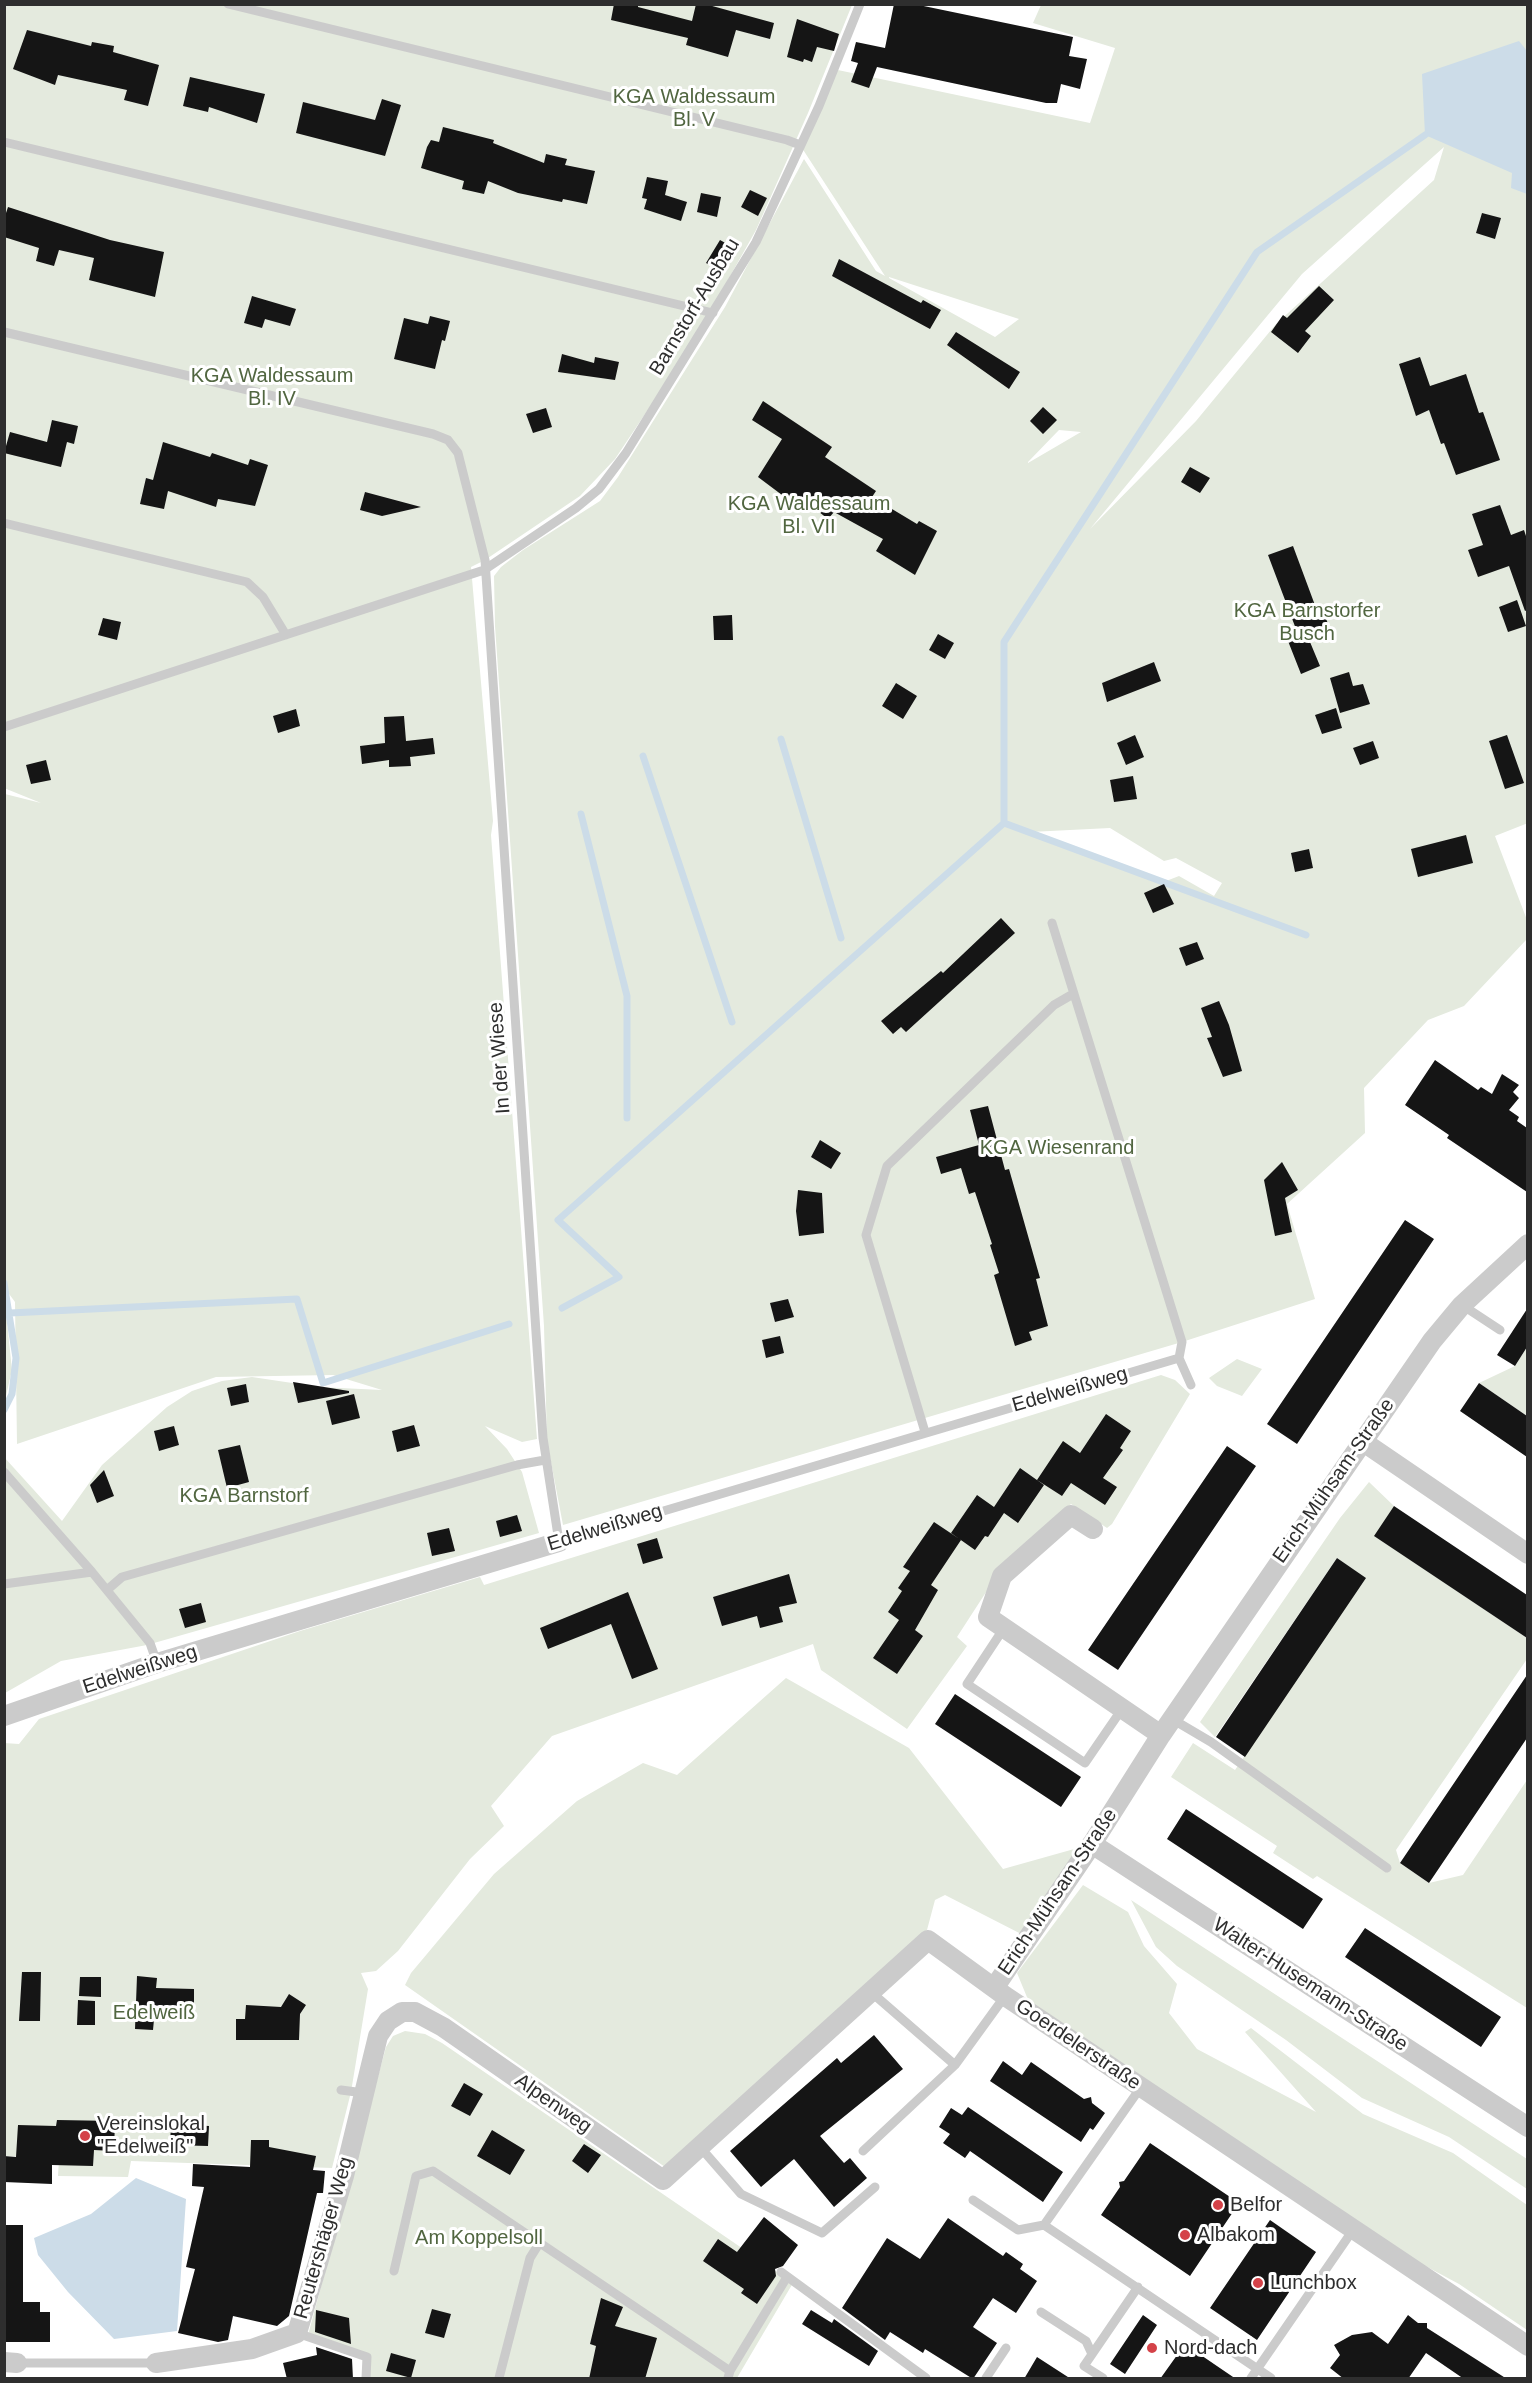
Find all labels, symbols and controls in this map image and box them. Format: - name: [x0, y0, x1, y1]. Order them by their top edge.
- park label: KGA Waldessaum Bl. V: [613, 85, 775, 132]
- street label: Barnstorf-Ausbau: [645, 234, 745, 380]
- park label: KGA Waldessaum Bl. IV: [191, 364, 353, 411]
- park label: KGA Waldessaum Bl. VII: [728, 492, 890, 539]
- park label: KGA Barnstorfer Busch: [1234, 599, 1380, 646]
- street label: In der Wiese: [484, 1001, 516, 1115]
- park label: KGA Wiesenrand: [980, 1136, 1134, 1160]
- street label: Edelweißweg: [1010, 1362, 1130, 1418]
- street label: Erich-Mühsam-Straße: [1268, 1394, 1400, 1568]
- park label: KGA Barnstorf: [180, 1484, 308, 1508]
- street label: Edelweißweg: [545, 1499, 665, 1557]
- street label: Edelweißweg: [80, 1640, 200, 1700]
- street label: Erich-Mühsam-Straße: [993, 1804, 1123, 1980]
- street label: Walter-Husemann-Straße: [1208, 1913, 1412, 2057]
- street label: Goerdelerstraße: [1011, 1994, 1145, 2096]
- park label: Edelweiß: [113, 2001, 195, 2025]
- street label: Alpenweg: [510, 2069, 596, 2139]
- place label: Vereinslokal "Edelweiß": [97, 2112, 205, 2159]
- marker: Vereinslokal "Edelweiß": [78, 2129, 92, 2143]
- street label: Reutershäger Weg: [289, 2154, 359, 2322]
- place label: Belfor: [1230, 2193, 1282, 2217]
- marker: Belfor: [1211, 2198, 1225, 2212]
- place label: Albakom: [1197, 2223, 1275, 2247]
- park label: Am Koppelsoll: [415, 2226, 543, 2250]
- marker: Albakom: [1178, 2228, 1192, 2242]
- place label: Lunchbox: [1270, 2271, 1357, 2295]
- marker: Lunchbox: [1251, 2276, 1265, 2290]
- place label: Nord-dach: [1164, 2336, 1257, 2360]
- marker: Nord-dach: [1145, 2341, 1159, 2355]

